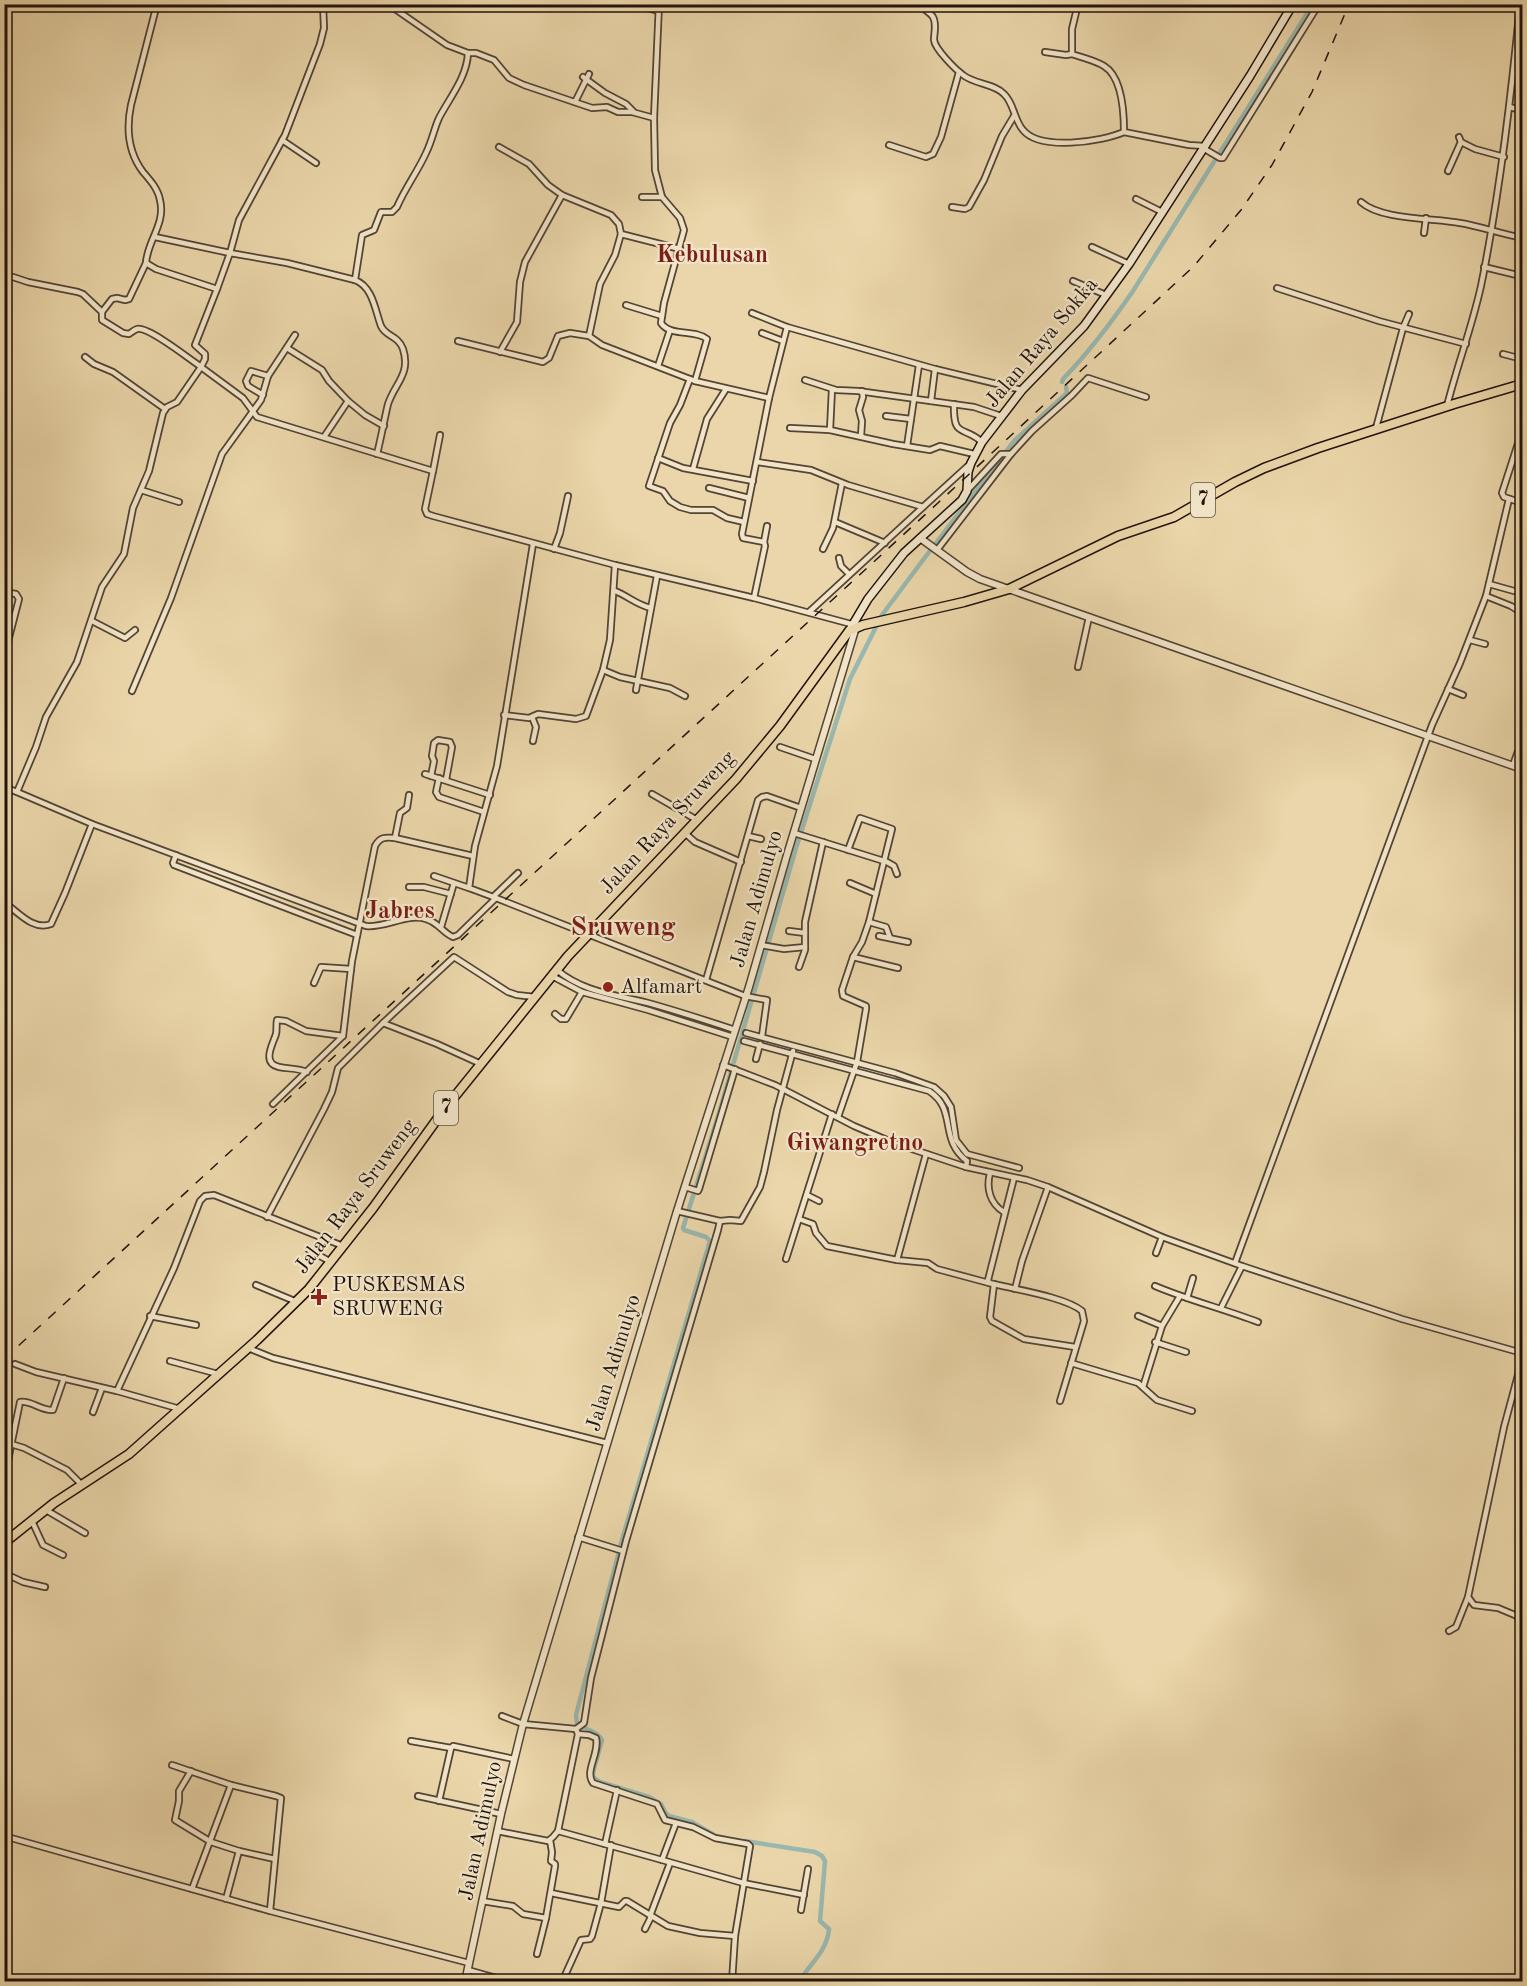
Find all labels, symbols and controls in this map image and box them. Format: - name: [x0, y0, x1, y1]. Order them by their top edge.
- district label: Kebulusan: [656, 244, 768, 268]
- street label: Jalan Raya Sokka: [982, 274, 1102, 412]
- road number: 7: [1191, 483, 1215, 517]
- street label: Jalan Raya Sruweng: [596, 747, 740, 899]
- street label: Jalan Adimulyo: [727, 828, 787, 970]
- district label: Jabres: [365, 900, 435, 924]
- district label: Sruweng: [570, 914, 676, 941]
- place label: Alfamart: [620, 977, 702, 998]
- marker: Alfamart: [601, 980, 615, 994]
- road number: 7: [434, 1091, 458, 1125]
- street label: Jalan Raya Sruweng: [291, 1115, 421, 1278]
- district label: Giwangretno: [787, 1132, 923, 1156]
- place label: PUSKESMAS SRUWENG: [332, 1275, 465, 1320]
- marker: PUSKESMAS SRUWENG: [310, 1288, 328, 1306]
- street label: Jalan Adimulyo: [583, 1292, 645, 1434]
- street label: Jalan Adimulyo: [456, 1759, 506, 1903]

